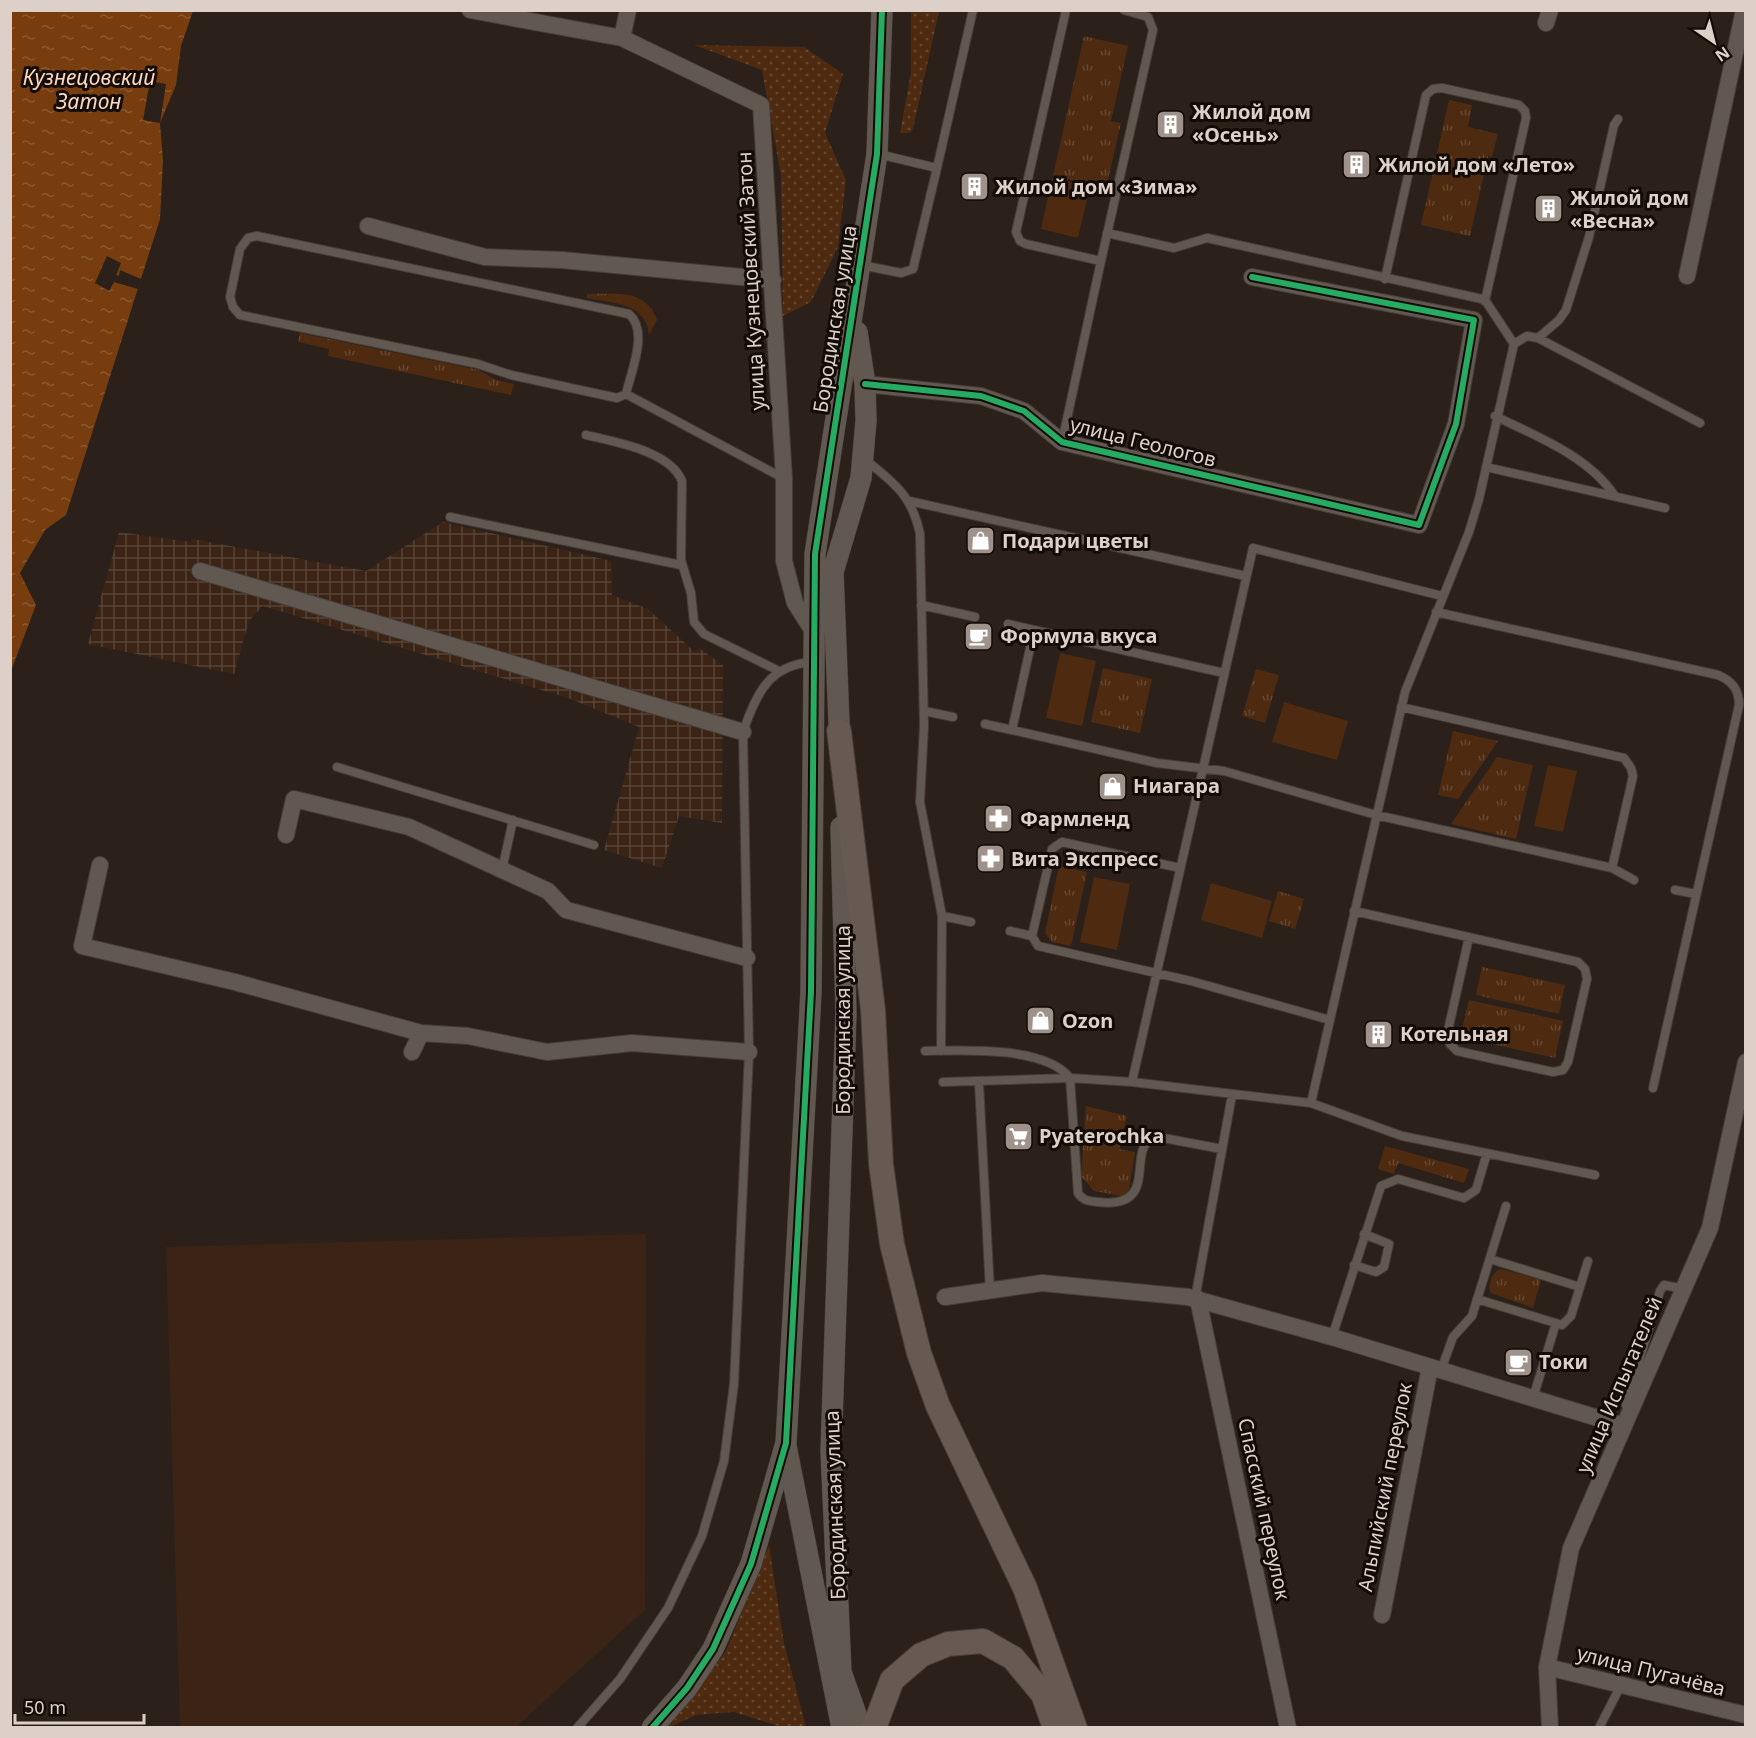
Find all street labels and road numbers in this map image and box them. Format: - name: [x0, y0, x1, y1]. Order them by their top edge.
- street label: улица Кузнецовский Затон: [730, 151, 771, 411]
- street label: Бородинская улица: [806, 223, 863, 415]
- street label: улица Геологов: [1067, 410, 1219, 473]
- street label: Бородинская улица: [829, 925, 856, 1115]
- street label: улица Испытателей: [1569, 1292, 1668, 1477]
- street label: Альпийский переулок: [1351, 1380, 1418, 1594]
- street label: Бородинская улица: [818, 1410, 851, 1600]
- street label: Спасский переулок: [1232, 1415, 1297, 1603]
- street label: улица Пугачёва: [1574, 1639, 1728, 1702]

